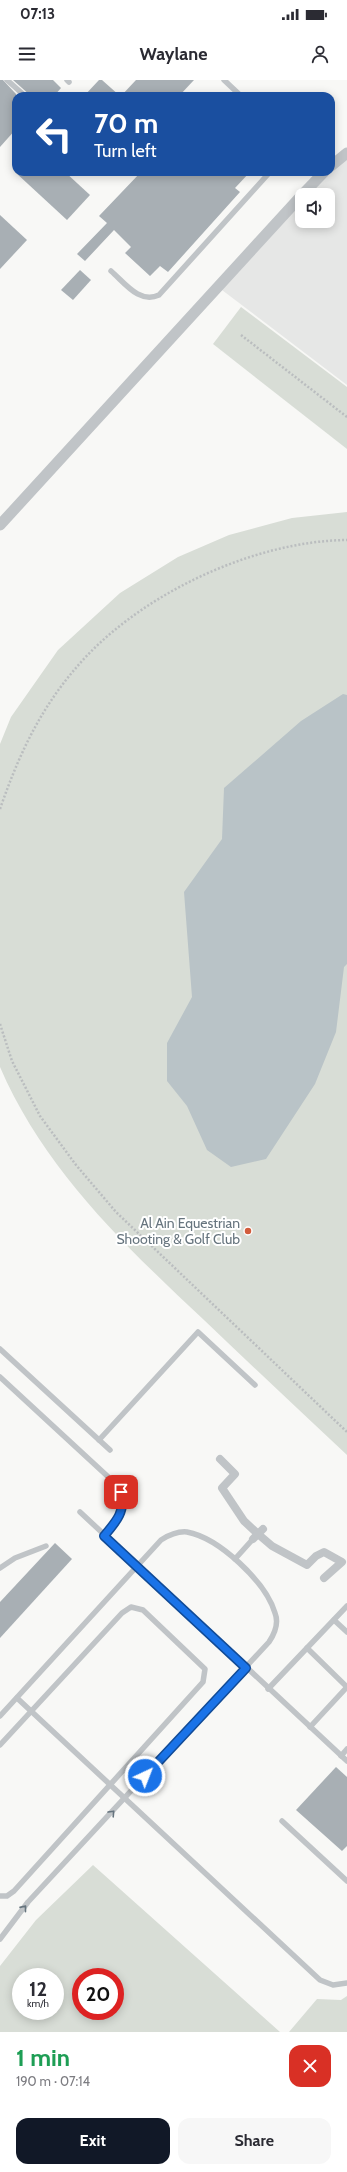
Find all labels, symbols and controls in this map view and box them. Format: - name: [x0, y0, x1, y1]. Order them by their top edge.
- text: 07:13: [20, 5, 55, 23]
- icon: menu: [16, 43, 38, 65]
- text: Waylane: [140, 43, 207, 65]
- icon: person: [309, 43, 331, 65]
- text: 70 m: [94, 106, 158, 140]
- icon: left: [28, 108, 80, 160]
- text: Turn left: [94, 140, 157, 162]
- map controls: [295, 188, 335, 228]
- button: sound: [295, 188, 335, 228]
- place label: Al Ain Equestrian Shooting & Golf Club: [117, 1214, 240, 1248]
- marker: Al Ain Equestrian Shooting & Golf Club: [243, 1226, 253, 1236]
- pin: [104, 1475, 138, 1509]
- icon: arrive: [110, 1481, 132, 1503]
- position arrow: [124, 1755, 166, 1797]
- one-way arrow: [107, 1810, 114, 1817]
- one-way arrow: [19, 1906, 26, 1913]
- speed limit sign: 20: [72, 1968, 124, 2020]
- text: 12: [29, 1977, 47, 2001]
- text: km/h: [27, 1997, 49, 2010]
- text: 1 min: [16, 2043, 70, 2072]
- button: close: [289, 2045, 331, 2087]
- text: 190 m · 07:14: [16, 2073, 90, 2089]
- button: Exit: [16, 2118, 170, 2164]
- button: Share: [178, 2118, 331, 2164]

